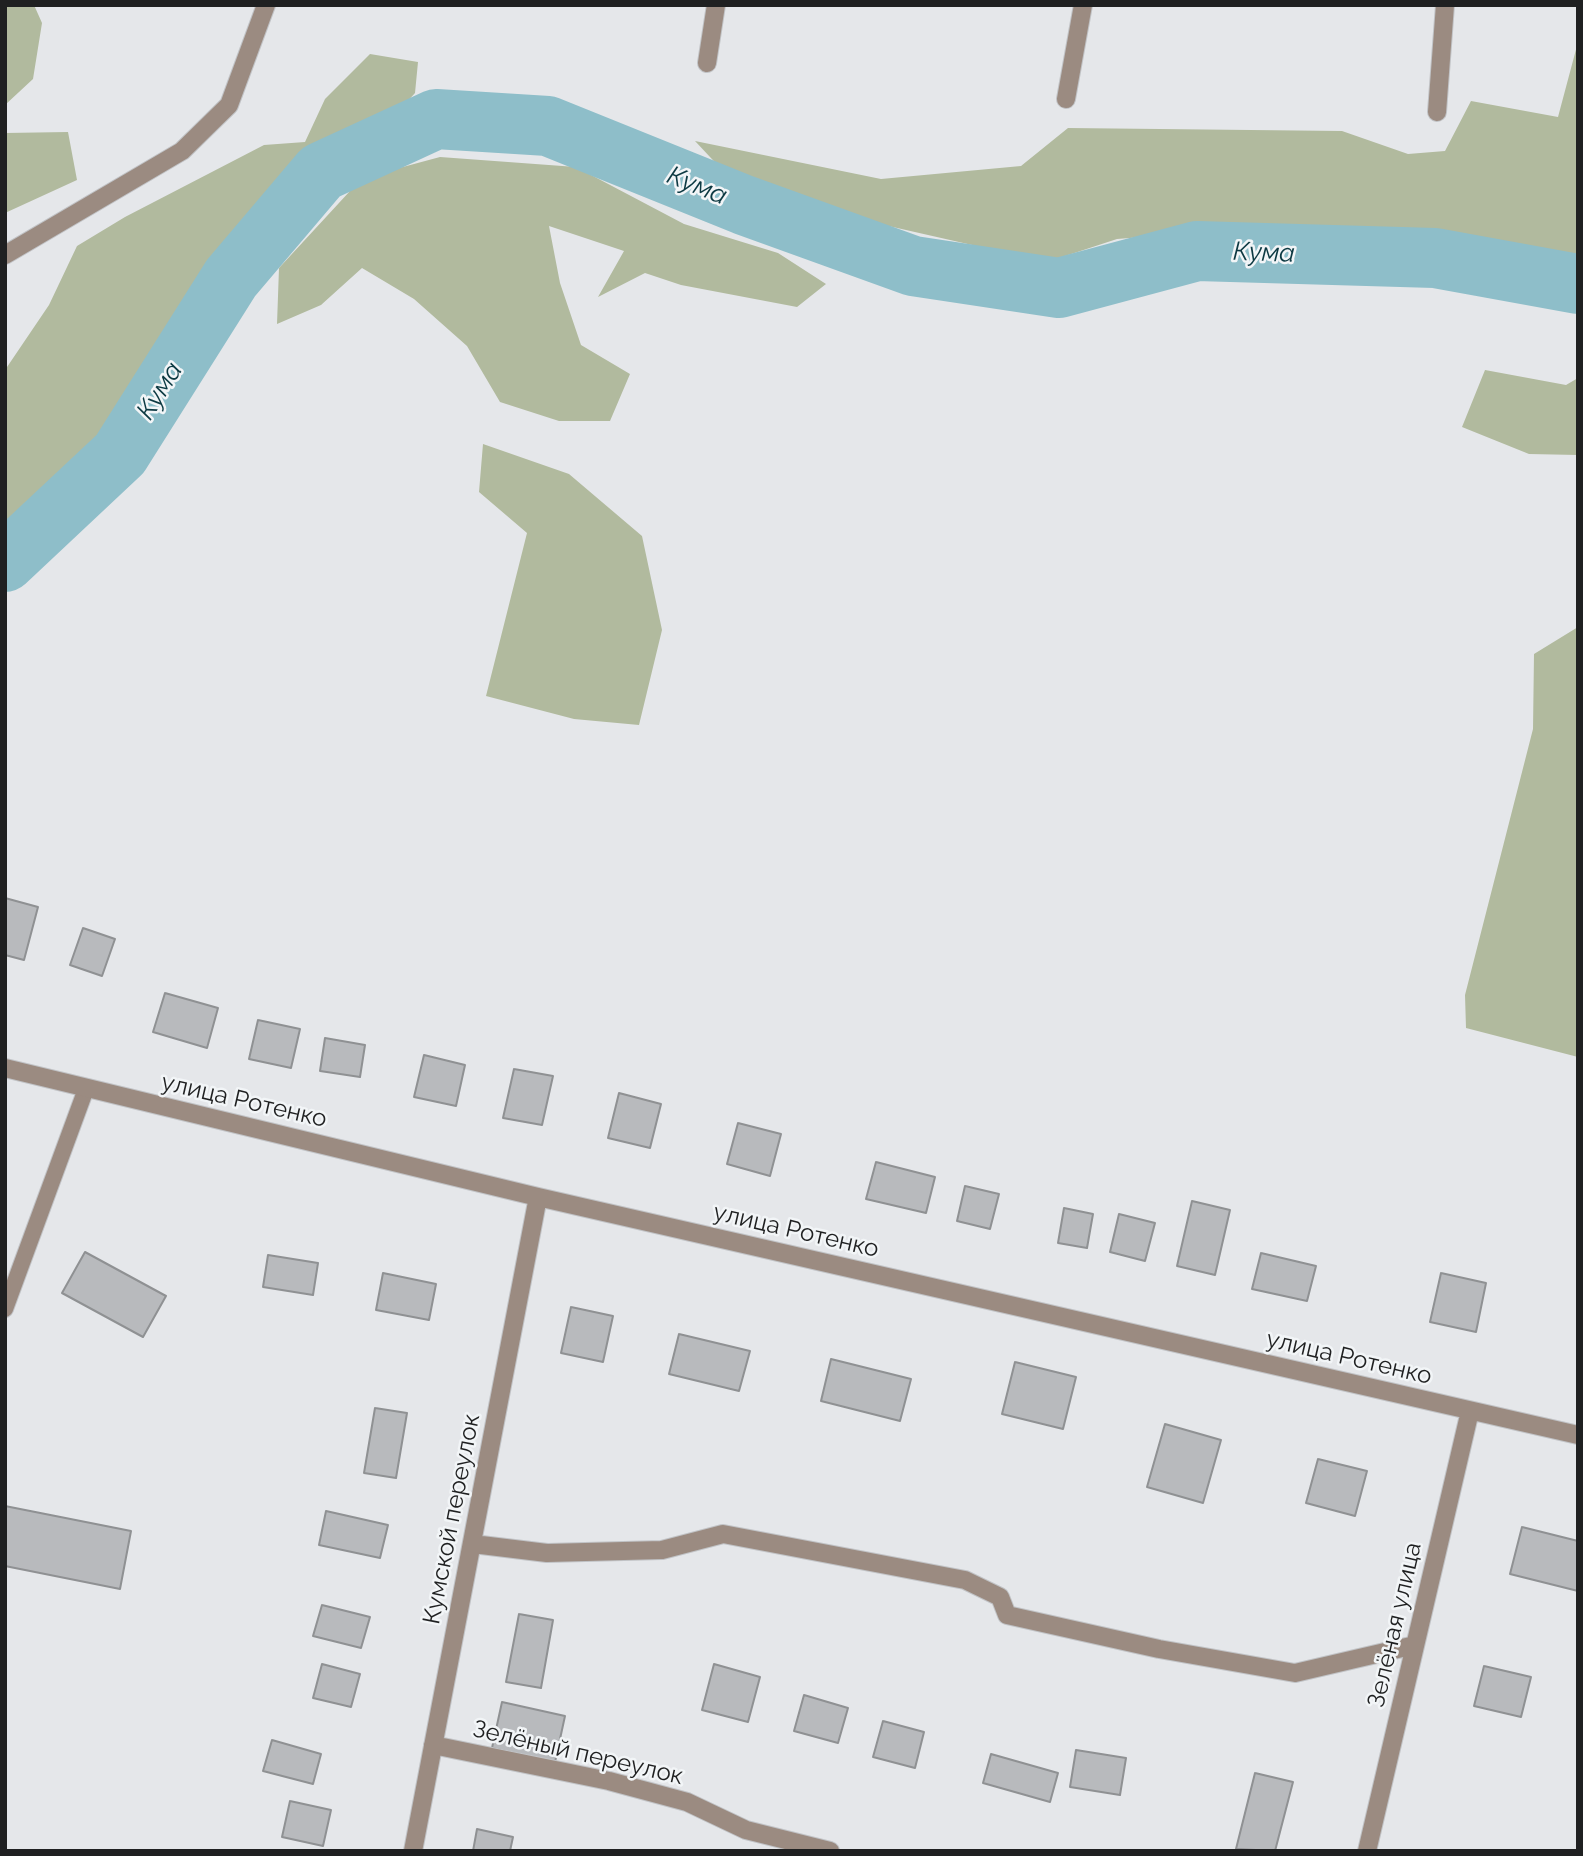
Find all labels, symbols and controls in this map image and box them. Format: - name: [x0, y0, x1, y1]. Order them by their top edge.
- water label: Кума: [663, 160, 731, 212]
- water label: Кума: [1233, 236, 1295, 270]
- water label: Кума: [130, 357, 190, 425]
- street label: улица Ротенко: [158, 1068, 330, 1134]
- street label: улица Ротенко: [710, 1198, 882, 1264]
- street label: улица Ротенко: [1263, 1325, 1435, 1391]
- street label: Кумской переулок: [417, 1411, 487, 1627]
- street label: Зелёная улица: [1362, 1540, 1428, 1710]
- street label: Зелёный переулок: [470, 1715, 686, 1791]

